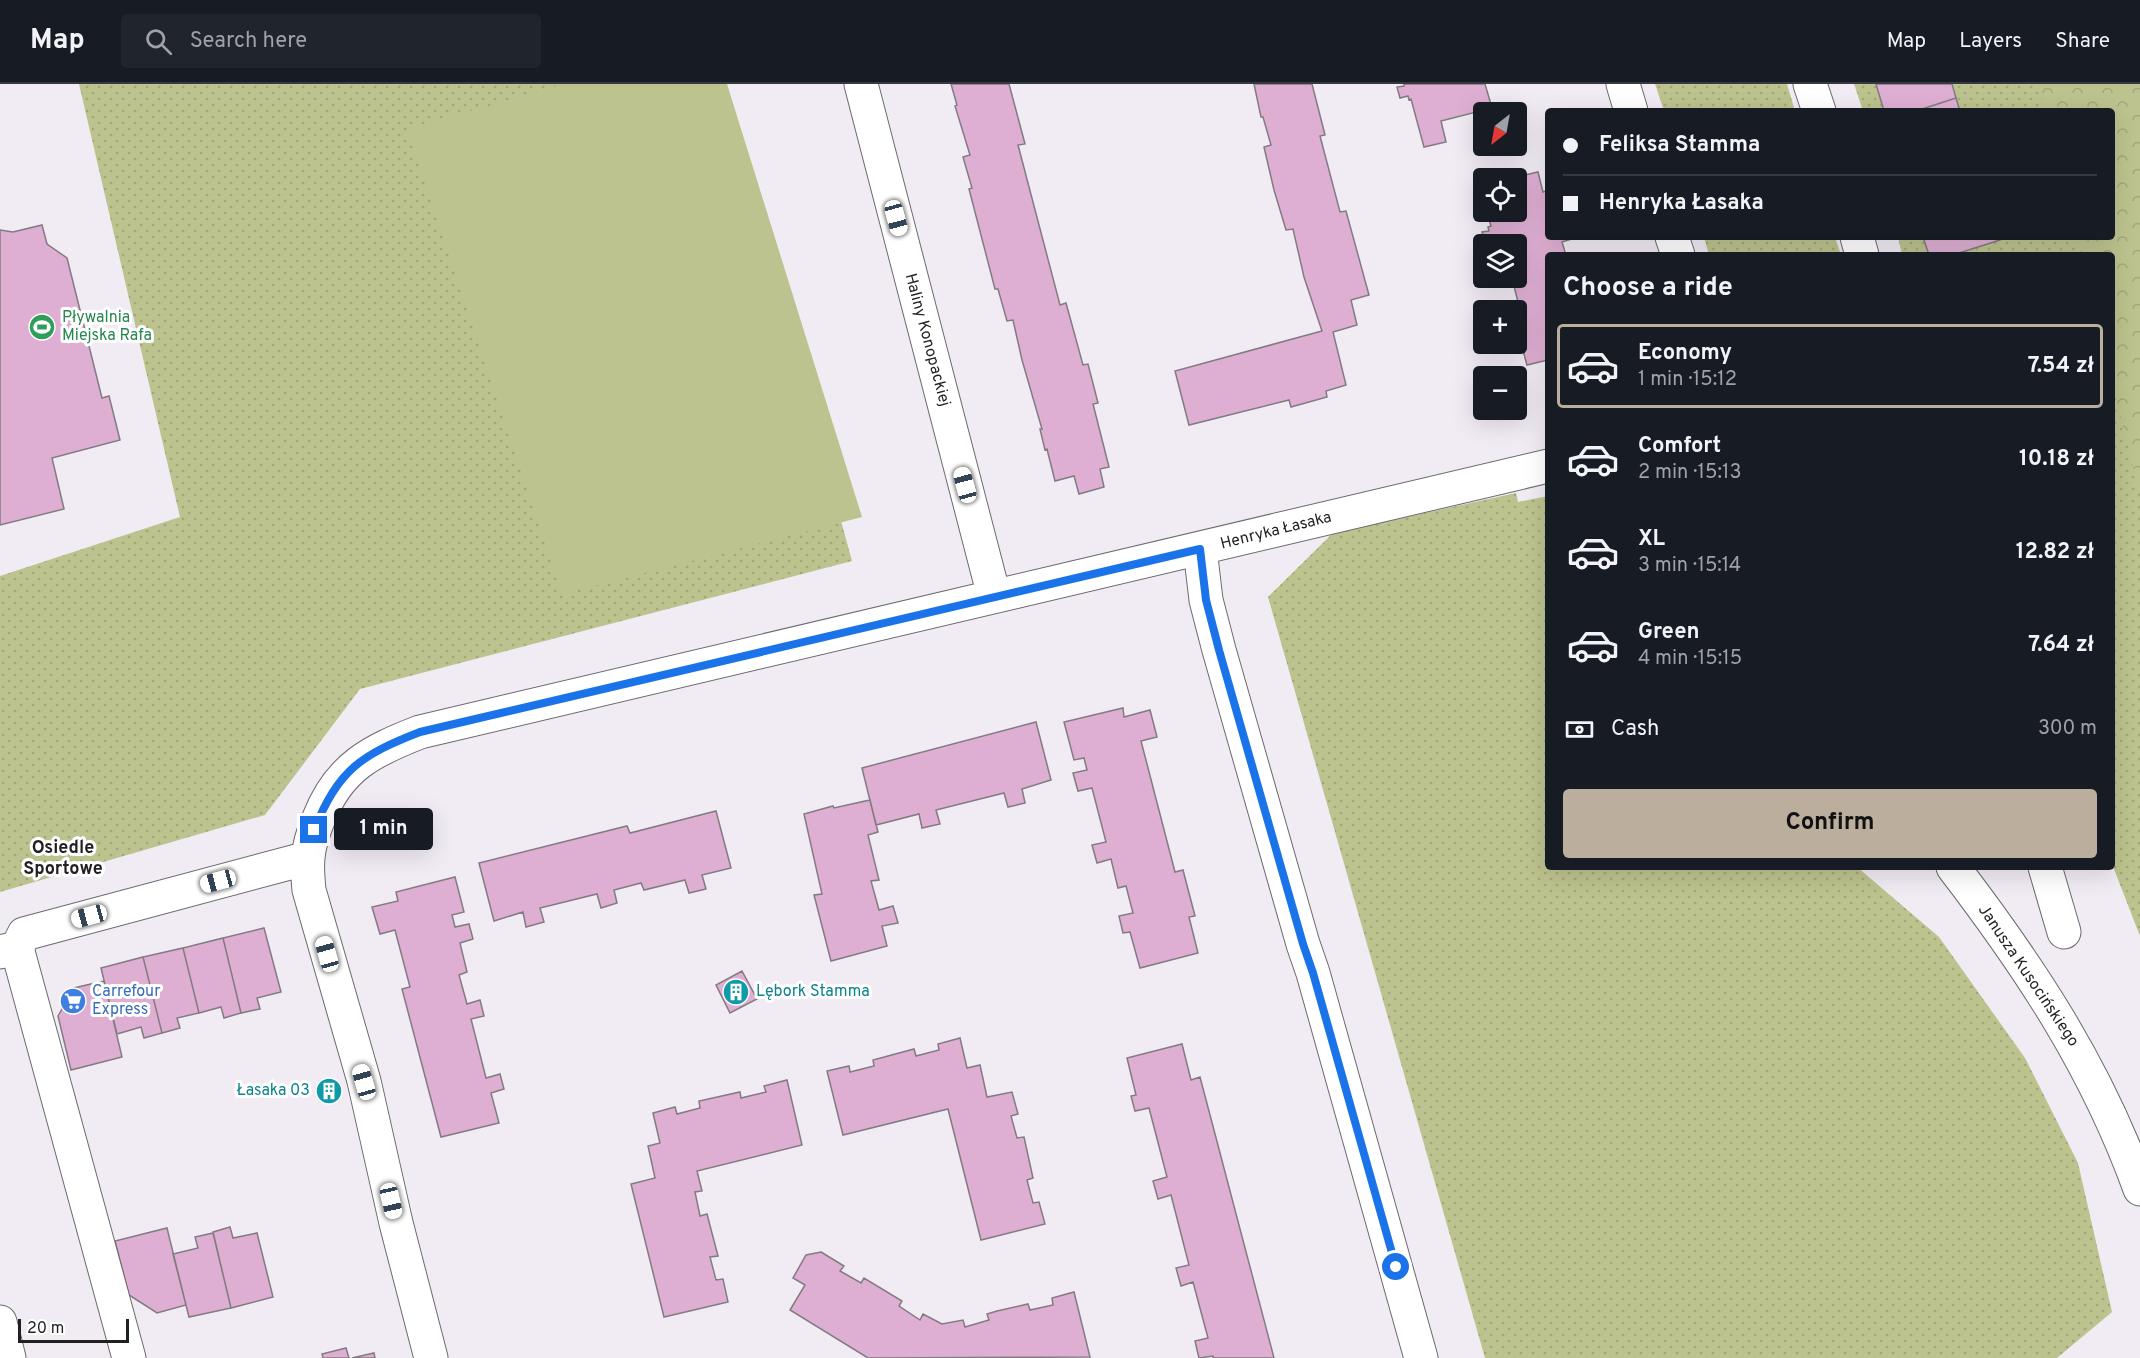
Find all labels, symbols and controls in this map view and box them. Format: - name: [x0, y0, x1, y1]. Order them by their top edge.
- search box: [121, 14, 541, 68]
- text: Map: [30, 23, 85, 59]
- icon: search: [142, 25, 175, 58]
- text: Search here: [190, 28, 307, 55]
- text: Map: [1887, 28, 1926, 55]
- text: Layers: [1959, 28, 2022, 55]
- text: Share: [2055, 28, 2110, 55]
- north arrow: [1473, 102, 1527, 156]
- map controls: [1473, 102, 1527, 420]
- text: Feliksa Stamma: [1599, 132, 1760, 159]
- button: locate: [1473, 168, 1527, 222]
- text: Henryka Łasaka: [1599, 190, 1764, 217]
- car: [883, 198, 909, 238]
- button: layers: [1473, 234, 1527, 288]
- street label: Haliny Konopackiej: [900, 271, 954, 409]
- text: Choose a ride: [1563, 271, 1733, 305]
- button: +: [1473, 300, 1527, 354]
- place label: Pływalnia Miejska Rafa: [62, 308, 152, 346]
- sports icon: Pływalnia Miejska Rafa: [27, 312, 57, 342]
- icon: car: [1566, 339, 1620, 393]
- text: Economy: [1638, 340, 1732, 367]
- text: 7.54 zł: [2028, 353, 2094, 380]
- button: −: [1473, 366, 1527, 420]
- text: 1 min · 15:12: [1638, 367, 1737, 393]
- icon: car: [1566, 432, 1620, 486]
- text: Comfort: [1638, 433, 1721, 460]
- text: 10.18 zł: [2019, 446, 2094, 473]
- text: 2 min · 15:13: [1638, 460, 1742, 486]
- car: [952, 465, 978, 505]
- street label: Henryka Łasaka: [1218, 508, 1334, 554]
- icon: car: [1566, 525, 1620, 579]
- text: XL: [1638, 526, 1665, 553]
- text: 12.82 zł: [2016, 539, 2094, 566]
- text: 3 min · 15:14: [1638, 553, 1741, 579]
- icon: car: [1566, 618, 1620, 672]
- text: Green: [1638, 619, 1700, 646]
- text: 7.64 zł: [2028, 632, 2094, 659]
- text: 4 min · 15:15: [1638, 646, 1742, 672]
- icon: cash: [1563, 713, 1596, 746]
- text: Cash: [1611, 716, 1660, 743]
- text: 300 m: [2038, 716, 2097, 742]
- button: Confirm: [1563, 789, 2097, 858]
- callout: 1 min: [335, 809, 434, 851]
- route end: [300, 816, 327, 843]
- text: 1 min: [359, 816, 408, 842]
- district label: Osiedle Sportowe: [23, 837, 103, 881]
- car: [198, 868, 238, 894]
- street label: Janusza Kusocińskiego: [1973, 901, 2083, 1051]
- car: [69, 903, 109, 929]
- car: [313, 934, 341, 974]
- building icon: Lębork Stamma: [721, 977, 751, 1007]
- place label: Carrefour Express: [92, 982, 160, 1020]
- place label: Lębork Stamma: [756, 982, 870, 1002]
- supermarket icon: Carrefour Express: [58, 986, 88, 1016]
- car: [350, 1062, 378, 1102]
- building icon: Łasaka 03: [314, 1076, 344, 1106]
- place label: Łasaka 03: [237, 1081, 310, 1101]
- car: [378, 1181, 404, 1221]
- route start: [1382, 1253, 1409, 1280]
- scale bar: [18, 1316, 129, 1344]
- text: 20 m: [27, 1319, 64, 1339]

